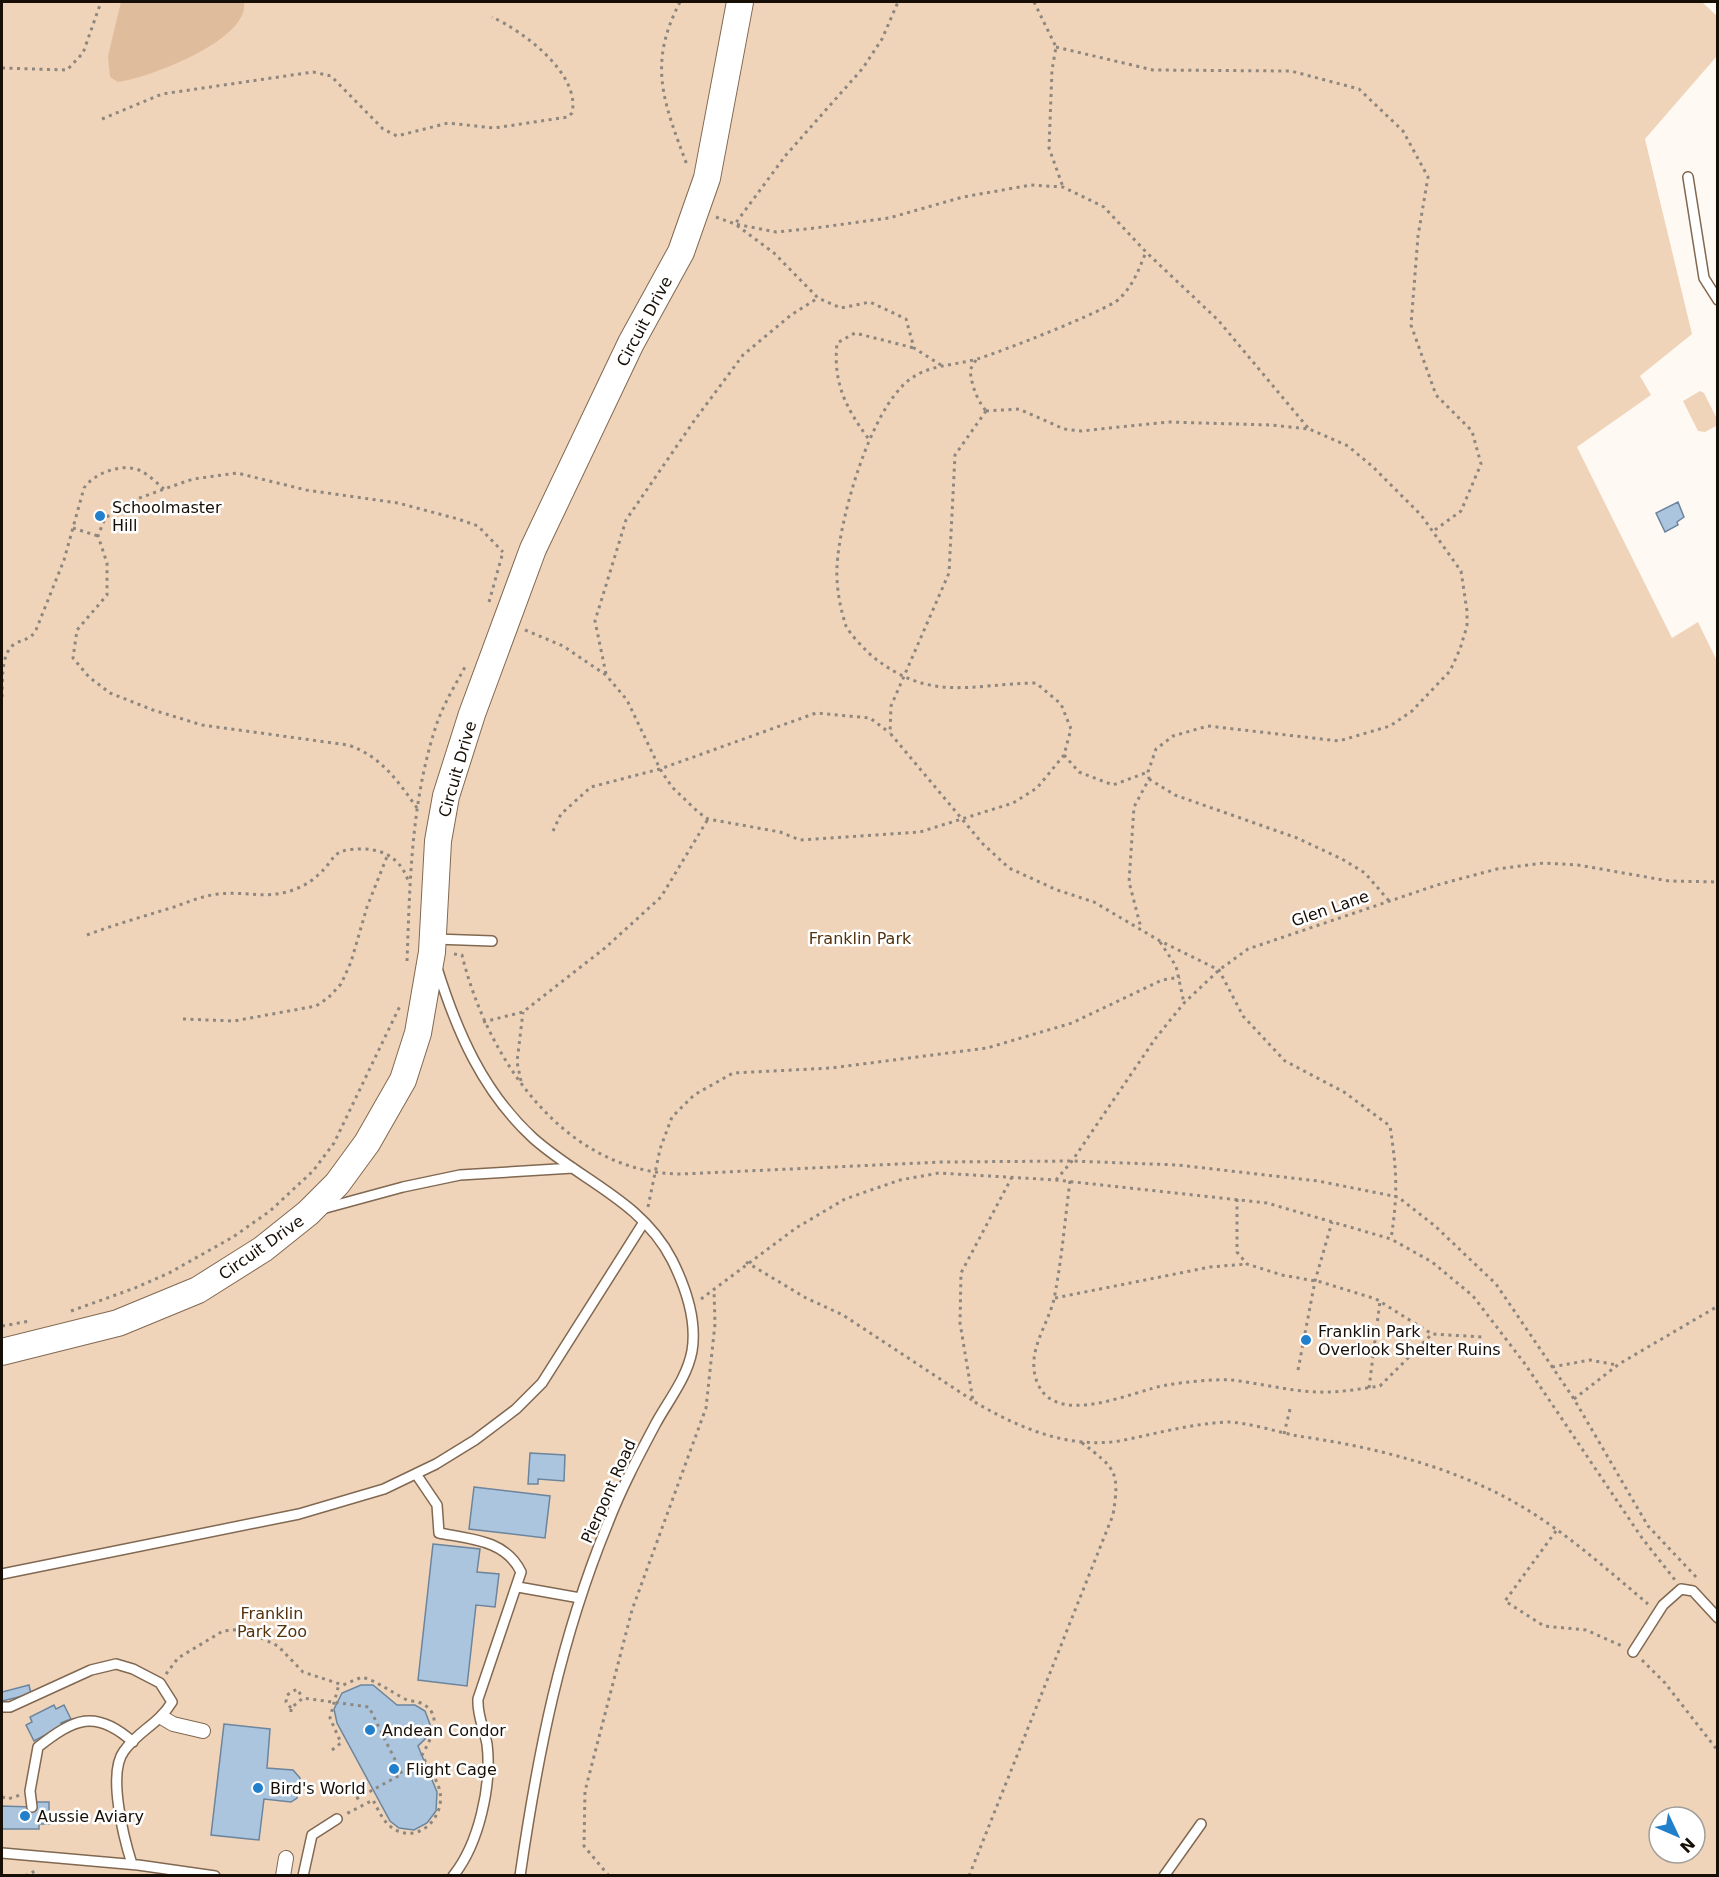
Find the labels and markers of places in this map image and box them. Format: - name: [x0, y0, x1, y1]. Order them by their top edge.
- place label: Schoolmaster Hill: [112, 498, 222, 535]
- marker: Schoolmaster Hill: [93, 509, 107, 523]
- place label: Franklin Park Overlook Shelter Ruins: [1318, 1322, 1501, 1359]
- marker: Franklin Park Overlook Shelter Ruins: [1299, 1333, 1313, 1347]
- place label: Andean Condor: [382, 1721, 506, 1740]
- marker: Andean Condor: [363, 1723, 377, 1737]
- place label: Flight Cage: [406, 1760, 497, 1779]
- marker: Flight Cage: [387, 1762, 401, 1776]
- place label: Bird's World: [270, 1779, 366, 1798]
- marker: Bird's World: [251, 1781, 265, 1795]
- place label: Aussie Aviary: [37, 1807, 144, 1826]
- marker: Aussie Aviary: [18, 1809, 32, 1823]

